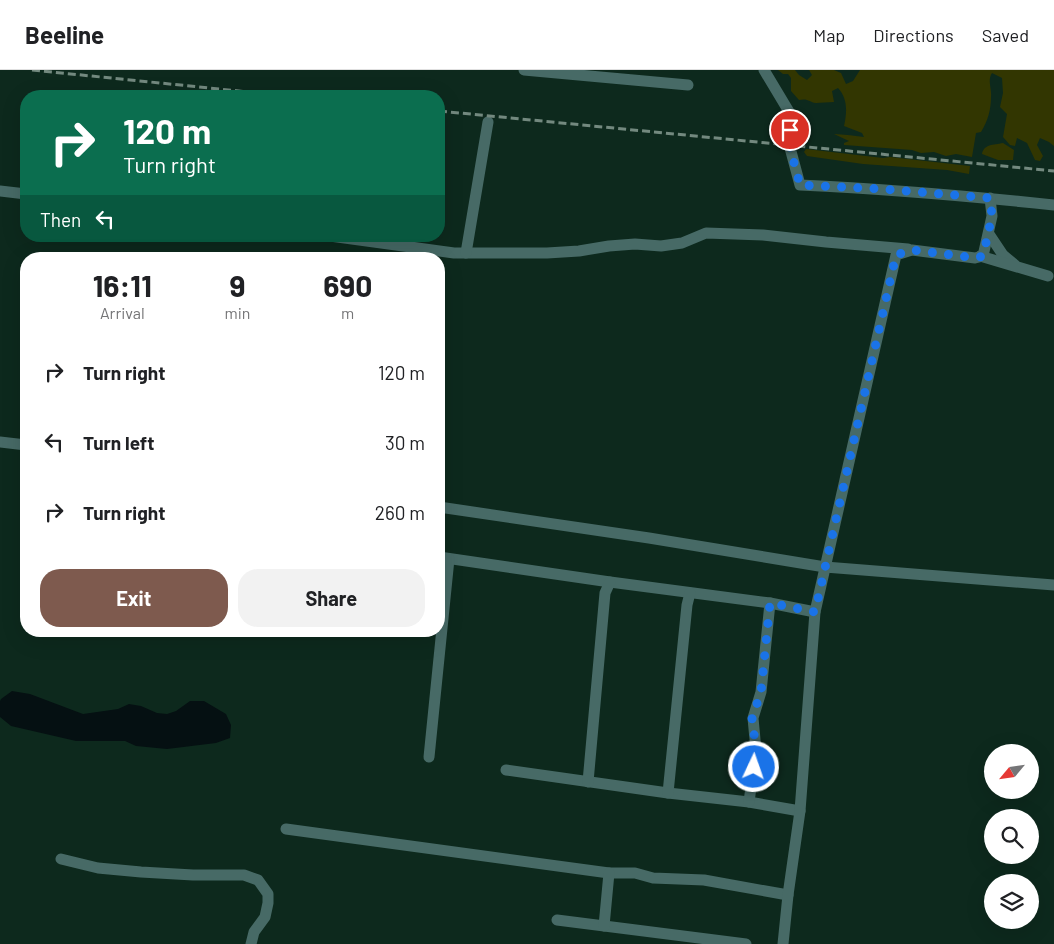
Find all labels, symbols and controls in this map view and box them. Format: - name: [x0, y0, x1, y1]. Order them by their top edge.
- text: Beeline: [25, 20, 104, 49]
- text: Map: [813, 24, 845, 46]
- text: Directions: [873, 24, 954, 46]
- text: Saved: [982, 24, 1029, 46]
- text: 120 m: [123, 109, 211, 151]
- pin: [769, 109, 811, 151]
- icon: right: [40, 110, 105, 175]
- icon: arrive: [776, 116, 804, 144]
- text: Turn right: [123, 151, 216, 177]
- icon: left: [91, 205, 119, 233]
- text: Then: [40, 208, 81, 231]
- text: 16:11: [93, 267, 152, 303]
- text: 9: [230, 267, 245, 303]
- text: 690: [323, 267, 372, 303]
- text: Arrival: [100, 303, 145, 322]
- text: min: [225, 303, 250, 322]
- text: m: [341, 303, 354, 322]
- icon: right: [40, 358, 68, 386]
- text: Turn right: [83, 361, 165, 384]
- text: 120 m: [378, 361, 425, 384]
- icon: left: [40, 428, 68, 456]
- text: Turn left: [83, 431, 154, 454]
- text: 30 m: [385, 431, 425, 454]
- icon: right: [40, 498, 68, 526]
- text: Turn right: [83, 501, 165, 524]
- text: 260 m: [375, 501, 425, 524]
- button: Exit: [40, 569, 228, 627]
- button: Share: [238, 569, 425, 627]
- position arrow: [727, 740, 779, 792]
- north arrow: [984, 744, 1039, 799]
- map controls: [984, 744, 1039, 929]
- button: search: [984, 809, 1039, 864]
- button: layers: [984, 874, 1039, 929]

